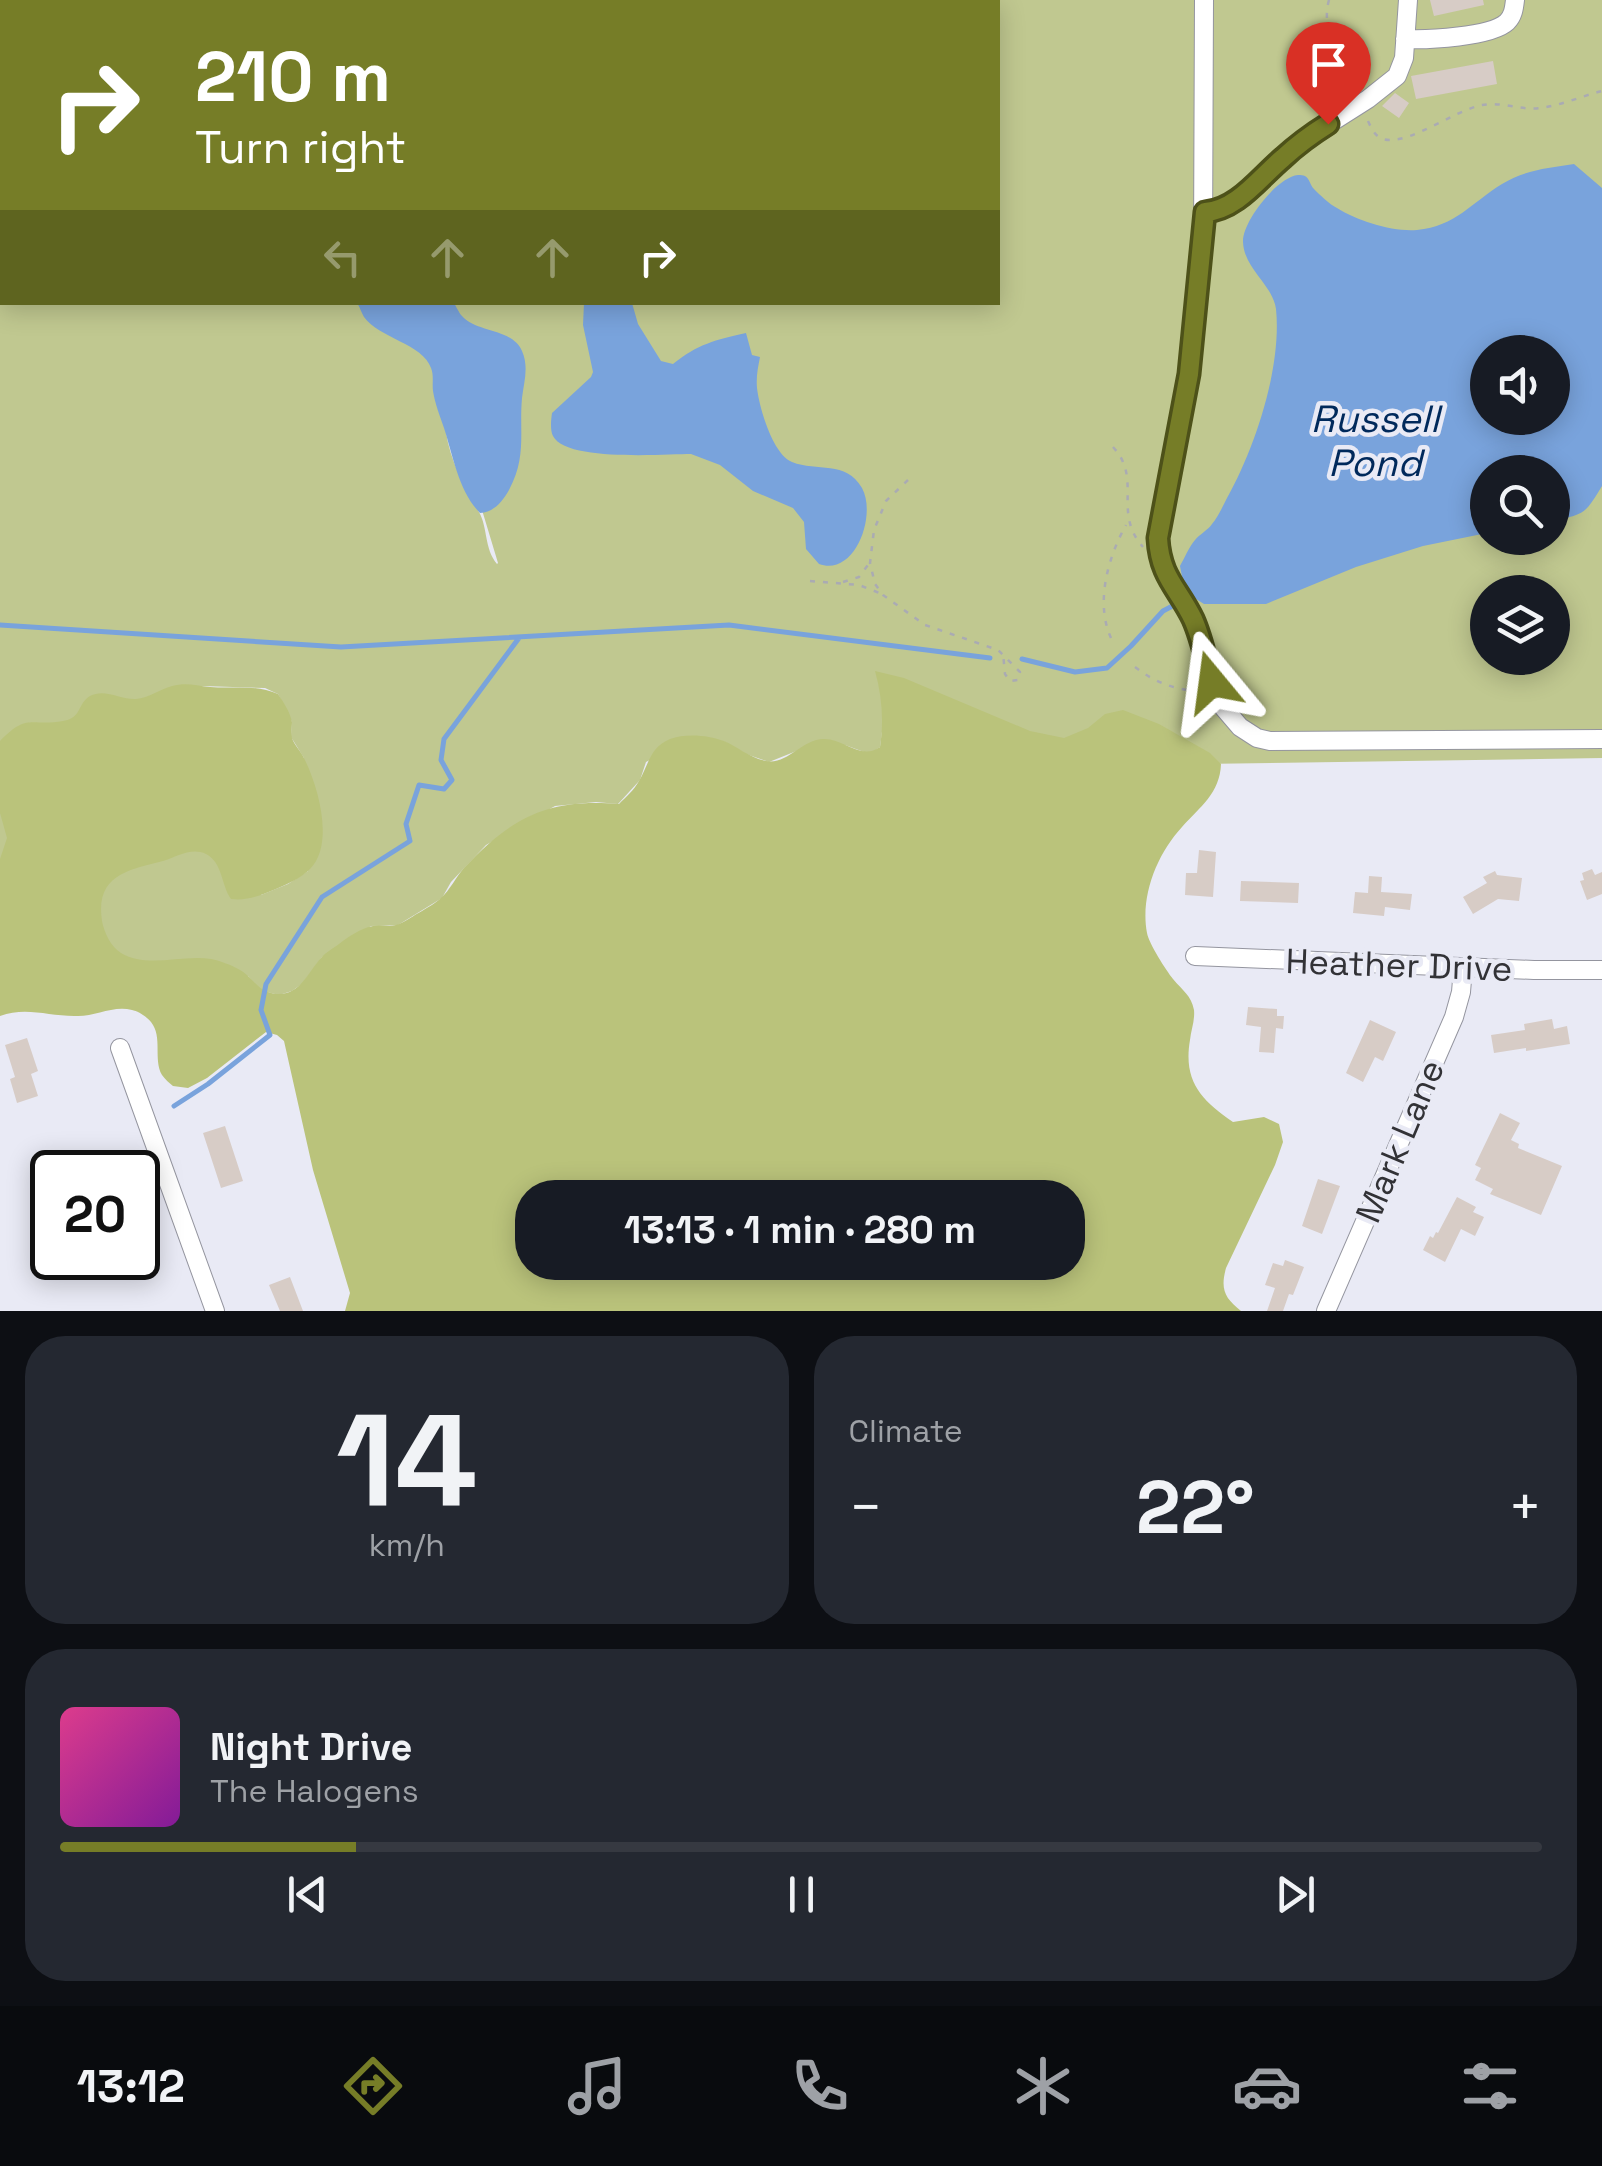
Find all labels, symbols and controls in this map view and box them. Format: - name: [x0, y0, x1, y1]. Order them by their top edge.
- pin: [1286, 22, 1371, 125]
- text: 210 m: [195, 32, 391, 121]
- icon: arrive: [1301, 37, 1356, 92]
- icon: right: [30, 40, 160, 170]
- text: Turn right: [195, 119, 406, 176]
- icon: left: [315, 230, 370, 285]
- icon: ahead: [420, 230, 475, 285]
- icon: ahead: [525, 230, 580, 285]
- icon: right: [630, 230, 685, 285]
- map controls: [1470, 335, 1570, 675]
- button: sound: [1470, 335, 1570, 435]
- water label: Russell Pond: [1311, 395, 1443, 487]
- button: search: [1470, 455, 1570, 555]
- button: layers: [1470, 575, 1570, 675]
- position arrow: [1160, 630, 1264, 734]
- street label: Heather Drive: [1285, 939, 1513, 991]
- street label: Mark Lane: [1346, 1053, 1454, 1229]
- speed limit sign: 20: [30, 1150, 160, 1280]
- text: 13:13 · 1 min · 280 m: [624, 1206, 976, 1254]
- text: 14: [336, 1377, 477, 1543]
- text: Climate: [849, 1411, 963, 1451]
- text: 22°: [1136, 1459, 1255, 1555]
- text: −: [849, 1472, 883, 1542]
- text: +: [1508, 1472, 1542, 1542]
- text: km/h: [369, 1525, 445, 1565]
- text: Night Drive: [210, 1723, 412, 1771]
- text: The Halogens: [210, 1771, 419, 1811]
- icon: previous: [280, 1867, 335, 1922]
- icon: pause: [774, 1867, 829, 1922]
- icon: next: [1268, 1867, 1323, 1922]
- icon: directions: [338, 2051, 408, 2121]
- icon: music: [562, 2051, 632, 2121]
- icon: phone: [785, 2051, 855, 2121]
- icon: climate: [1008, 2051, 1078, 2121]
- icon: car: [1232, 2051, 1302, 2121]
- icon: filters: [1455, 2051, 1525, 2121]
- text: 13:12: [77, 2058, 185, 2115]

